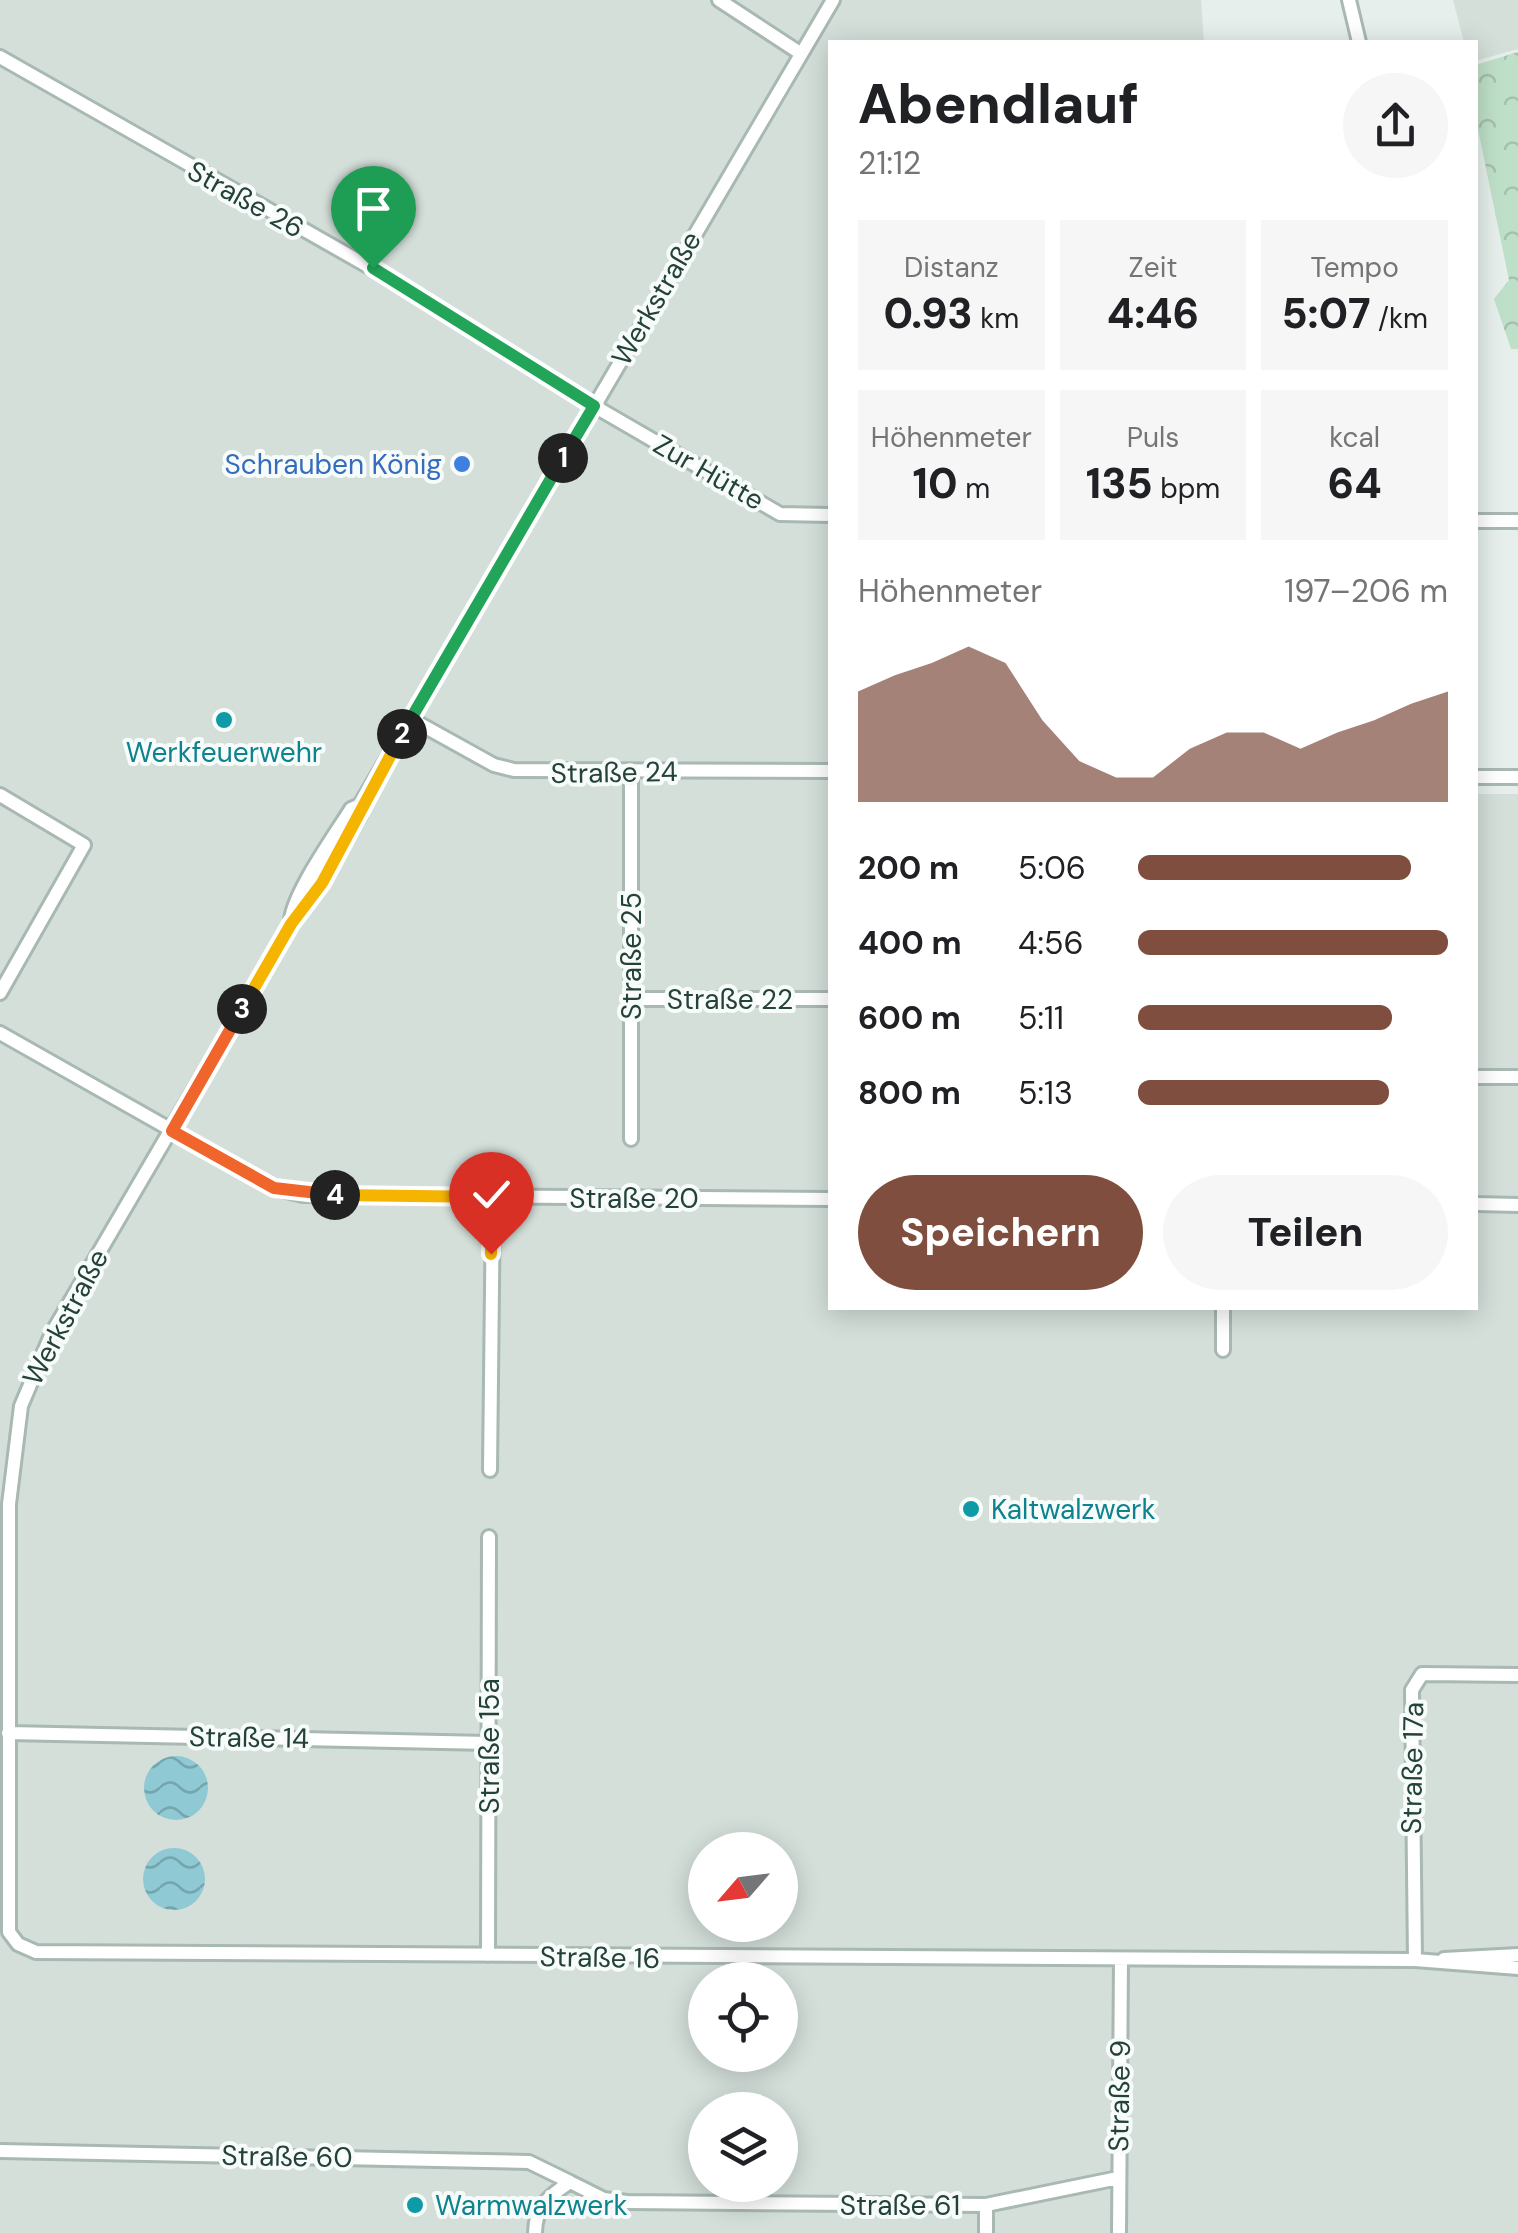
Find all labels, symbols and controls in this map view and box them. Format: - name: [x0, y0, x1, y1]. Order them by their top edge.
- text: Abendlauf: [858, 68, 1139, 140]
- button: share: [1343, 73, 1448, 178]
- text: 21:12: [858, 142, 921, 184]
- street label: Straße 26: [181, 152, 311, 247]
- pin: [331, 166, 416, 269]
- icon: arrive: [346, 181, 401, 236]
- street label: Werkstraße: [603, 224, 710, 372]
- text: Distanz: [904, 249, 999, 286]
- text: Zeit: [1129, 249, 1177, 286]
- text: Tempo: [1311, 249, 1399, 286]
- text: 0.93: [883, 286, 973, 341]
- text: 4:46: [1107, 286, 1199, 341]
- text: 5:07: [1281, 286, 1370, 341]
- text: km: [973, 300, 1019, 337]
- text: /km: [1370, 300, 1428, 337]
- text: Höhenmeter: [871, 419, 1032, 456]
- text: Puls: [1127, 419, 1179, 456]
- text: kcal: [1329, 419, 1380, 456]
- street label: Zur Hütte: [647, 426, 771, 519]
- pin: 1: [538, 433, 588, 483]
- text: 1: [558, 439, 568, 476]
- place label: Schrauben König: [225, 446, 442, 483]
- marker: Schrauben König: [451, 453, 473, 475]
- text: 10: [913, 456, 958, 511]
- text: 135: [1086, 456, 1153, 511]
- text: 64: [1328, 456, 1382, 511]
- text: m: [958, 470, 990, 507]
- text: bpm: [1153, 470, 1220, 507]
- text: Höhenmeter: [858, 570, 1042, 612]
- text: 197–206 m: [1284, 570, 1448, 612]
- marker: Werkfeuerwehr: [213, 709, 235, 731]
- pin: 2: [377, 709, 427, 759]
- text: 2: [394, 715, 410, 752]
- place label: Werkfeuerwehr: [126, 734, 322, 771]
- street label: Straße 24: [550, 753, 678, 792]
- text: 200 m: [858, 847, 959, 889]
- text: 5:06: [1018, 847, 1086, 889]
- street label: Straße 25: [613, 892, 650, 1020]
- text: 400 m: [858, 922, 962, 964]
- text: 4:56: [1018, 922, 1084, 964]
- street label: Straße 22: [667, 981, 793, 1018]
- pin: 3: [217, 984, 267, 1034]
- text: 3: [234, 990, 250, 1027]
- text: 600 m: [858, 997, 961, 1039]
- text: 5:11: [1018, 997, 1064, 1039]
- text: 800 m: [858, 1072, 961, 1114]
- text: 5:13: [1018, 1072, 1073, 1114]
- pin: [449, 1152, 534, 1255]
- icon: check: [464, 1167, 519, 1222]
- pin: 4: [310, 1170, 360, 1220]
- button: Speichern: [858, 1175, 1143, 1290]
- button: Teilen: [1163, 1175, 1448, 1290]
- text: 4: [326, 1176, 344, 1213]
- street label: Straße 20: [569, 1180, 699, 1217]
- street label: Werkstraße: [14, 1243, 117, 1392]
- place label: Kaltwalzwerk: [991, 1491, 1156, 1528]
- marker: Kaltwalzwerk: [960, 1498, 982, 1520]
- street label: Straße 15a: [471, 1678, 508, 1814]
- street label: Straße 17a: [1393, 1702, 1432, 1834]
- street label: Straße 14: [189, 1718, 309, 1757]
- north arrow: [688, 1832, 798, 1942]
- map controls: [688, 1832, 798, 2202]
- street label: Straße 16: [539, 1938, 661, 1977]
- button: locate: [688, 1962, 798, 2072]
- street label: Straße 9: [1100, 2040, 1139, 2152]
- button: layers: [688, 2092, 798, 2202]
- street label: Straße 60: [221, 2137, 353, 2176]
- place label: Warmwalzwerk: [435, 2187, 628, 2224]
- street label: Straße 61: [840, 2187, 960, 2224]
- marker: Warmwalzwerk: [404, 2194, 426, 2216]

